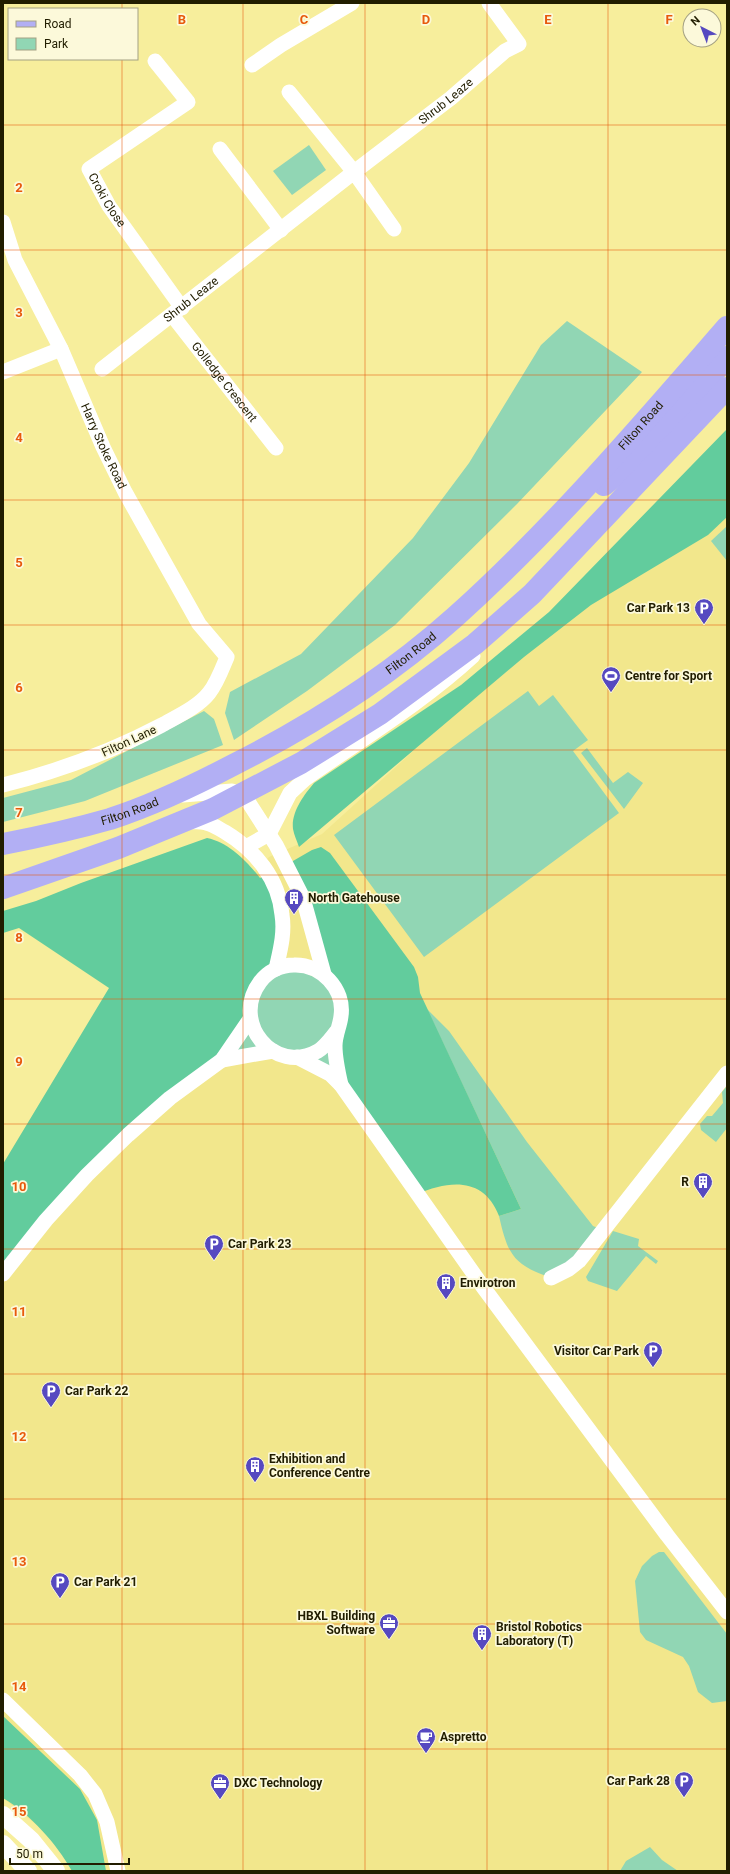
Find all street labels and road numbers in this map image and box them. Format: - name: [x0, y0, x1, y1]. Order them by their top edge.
- street label: Shrub Leaze: [416, 75, 476, 127]
- street label: Croki Close: [85, 170, 129, 230]
- street label: Shrub Leaze: [161, 274, 221, 325]
- street label: Golledge Crescent: [189, 339, 260, 425]
- street label: Filton Road: [616, 398, 666, 453]
- street label: Harry Stoke Road: [78, 401, 129, 491]
- street label: Filton Road: [383, 629, 439, 677]
- street label: Filton Lane: [99, 722, 159, 760]
- street label: Filton Road: [99, 795, 161, 828]

